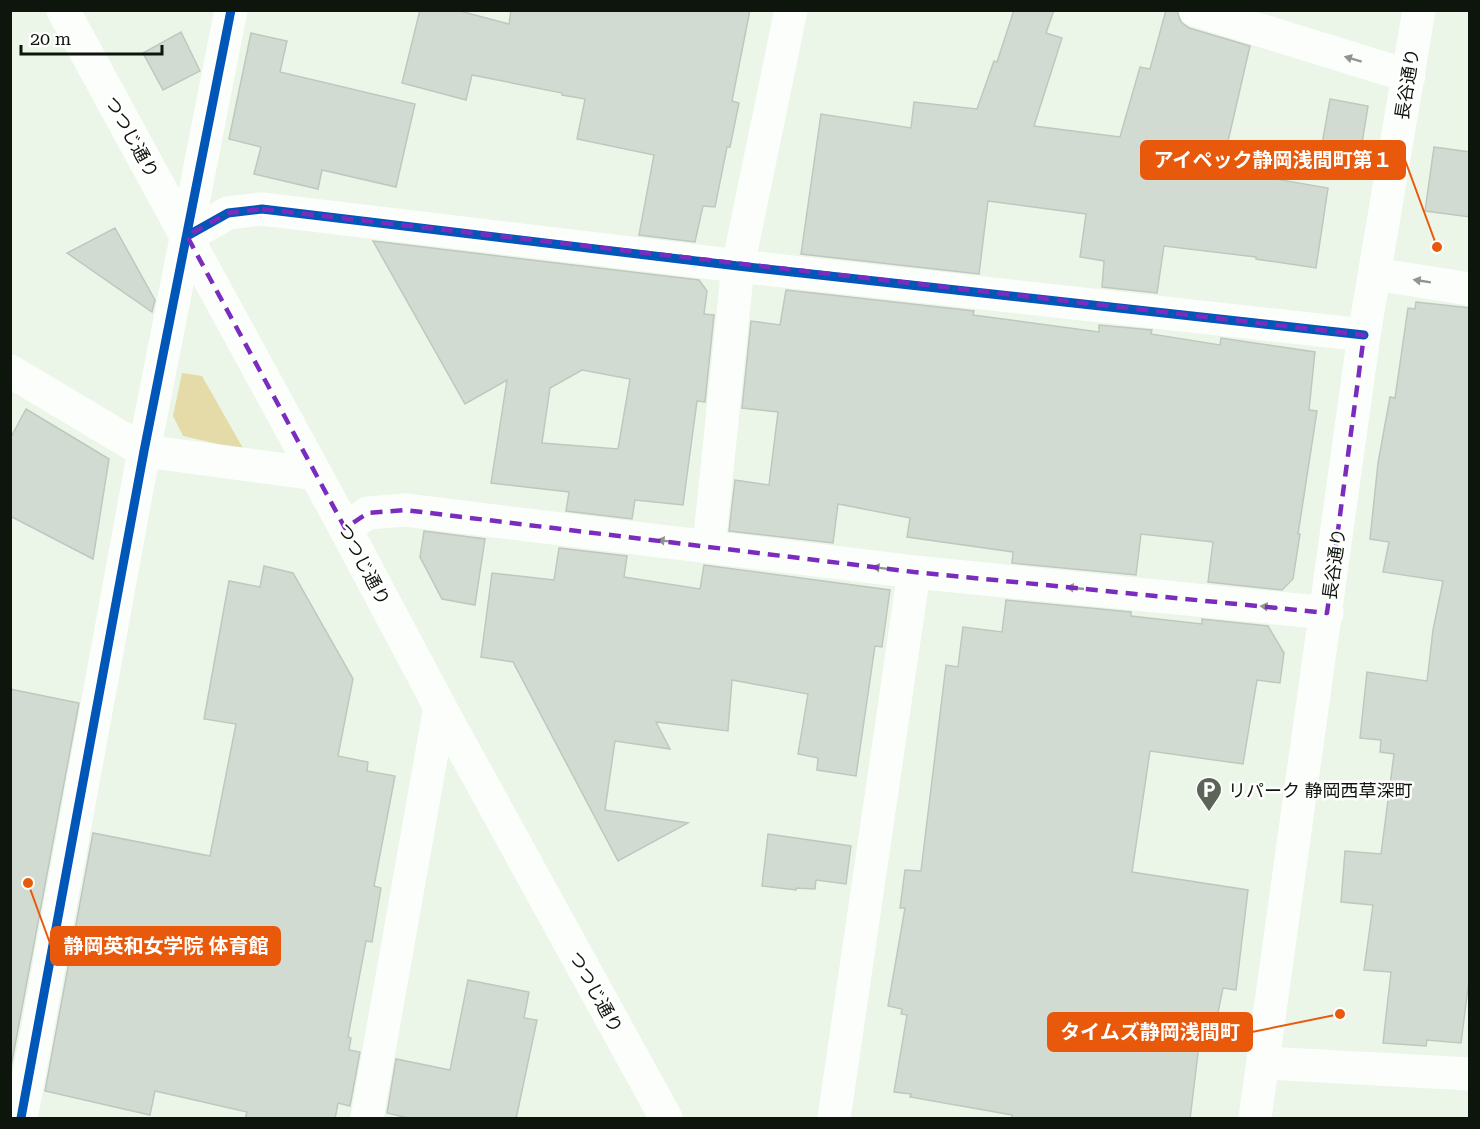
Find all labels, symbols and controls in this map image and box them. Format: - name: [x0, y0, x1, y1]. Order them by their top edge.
- scale bar: [21, 18, 162, 56]
- text: 20 m: [30, 28, 71, 49]
- street label: 長谷通り: [1391, 47, 1423, 121]
- one-way arrow: [1344, 54, 1362, 63]
- street label: つつじ通り: [101, 93, 163, 181]
- callout: アイペック静岡浅間町第１: [1141, 141, 1405, 179]
- text: アイペック静岡浅間町第１: [1154, 148, 1393, 172]
- one-way arrow: [1413, 277, 1432, 286]
- street label: つつじ通り: [334, 519, 394, 609]
- street label: 長谷通り: [1319, 527, 1349, 601]
- one-way arrow: [657, 536, 676, 546]
- one-way arrow: [871, 563, 890, 573]
- one-way arrow: [1065, 583, 1084, 593]
- one-way arrow: [1259, 602, 1278, 612]
- parking icon: リパーク 静岡西草深町: [1194, 775, 1224, 813]
- place label: リパーク 静岡西草深町: [1228, 780, 1413, 801]
- callout: 静岡英和女学院 体育館: [51, 927, 280, 965]
- text: 静岡英和女学院 体育館: [63, 934, 269, 958]
- street label: つつじ通り: [565, 948, 627, 1036]
- callout: タイムズ静岡浅間町: [1048, 1013, 1252, 1051]
- text: タイムズ静岡浅間町: [1060, 1020, 1240, 1044]

